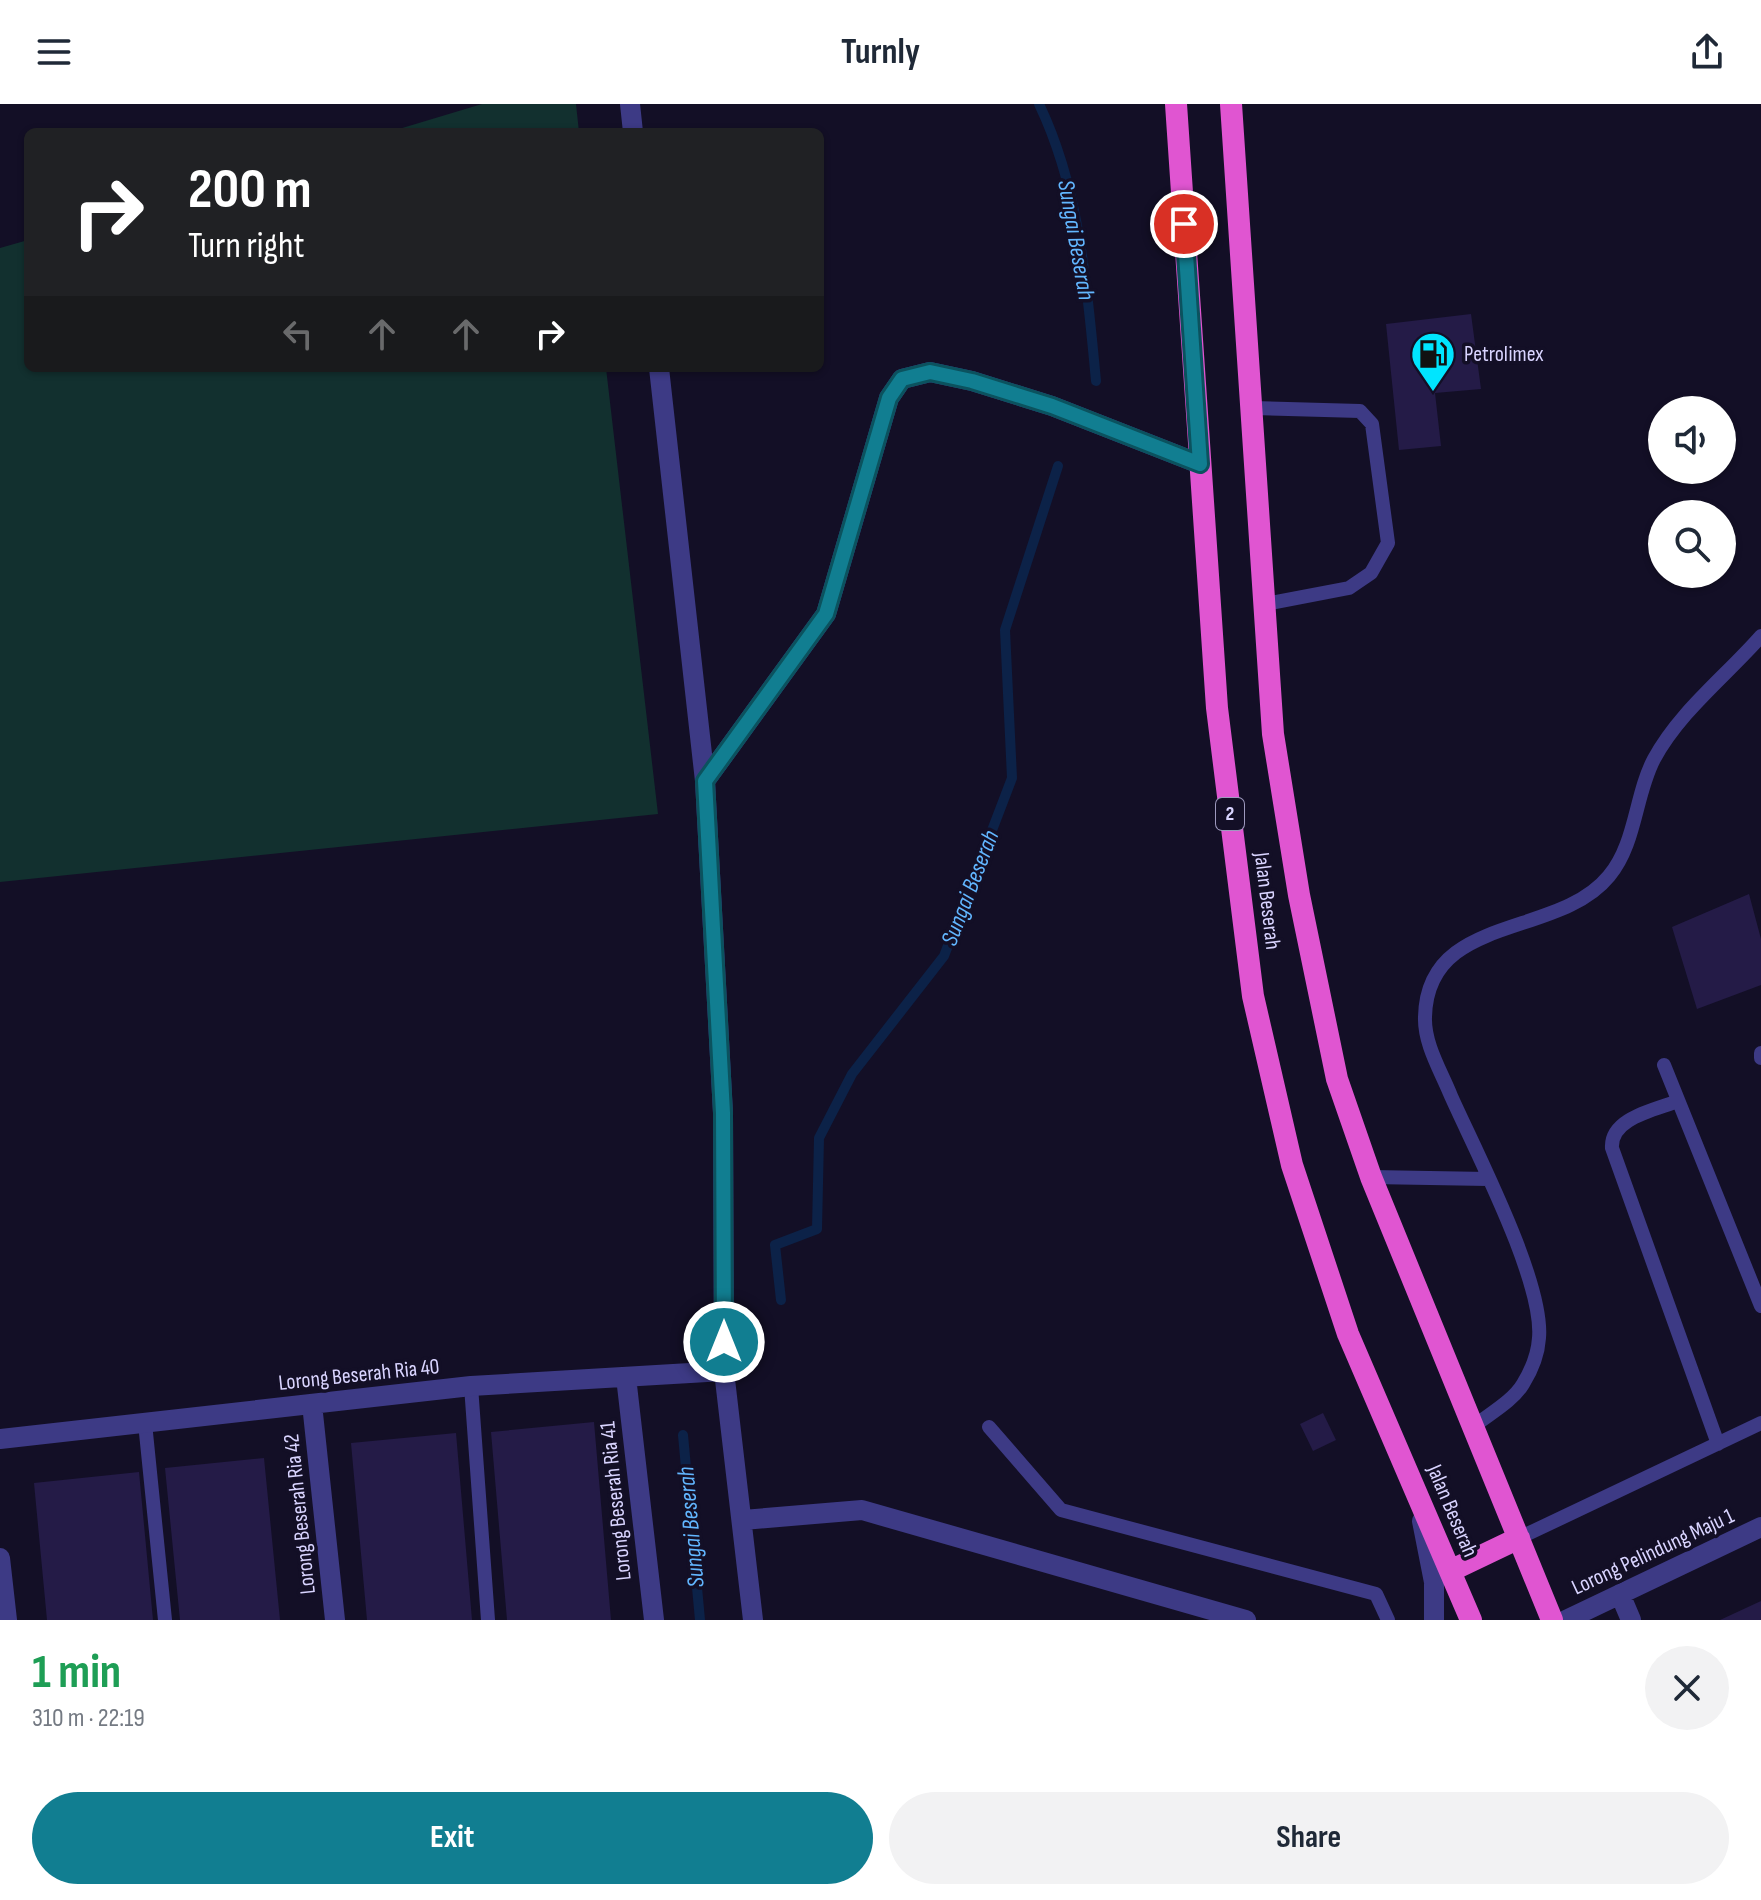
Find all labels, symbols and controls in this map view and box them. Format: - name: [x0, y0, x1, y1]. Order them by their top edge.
- icon: menu: [32, 30, 76, 74]
- icon: share: [1685, 30, 1729, 74]
- text: Turnly: [841, 31, 920, 74]
- text: 200 m: [188, 157, 312, 224]
- icon: right: [56, 160, 160, 264]
- water label: Sungai Beserah: [1051, 178, 1101, 302]
- pin: [1150, 190, 1218, 258]
- icon: arrive: [1162, 202, 1206, 246]
- text: Turn right: [188, 225, 305, 268]
- icon: left: [276, 312, 320, 356]
- icon: ahead: [360, 312, 404, 356]
- icon: ahead: [444, 312, 488, 356]
- icon: right: [528, 312, 572, 356]
- fuel station icon: Petrolimex: [1409, 330, 1457, 393]
- place label: Petrolimex: [1464, 341, 1544, 368]
- map controls: [1648, 396, 1736, 588]
- button: sound: [1648, 396, 1736, 484]
- button: search: [1648, 500, 1736, 588]
- road number: 2: [1216, 798, 1244, 830]
- water label: Sungai Beserah: [935, 826, 1005, 950]
- street label: Jalan Beserah: [1248, 850, 1286, 951]
- position arrow: [682, 1300, 766, 1384]
- street label: Lorong Beserah Ria 40: [277, 1353, 441, 1397]
- street label: Lorong Beserah Ria 41: [594, 1420, 638, 1582]
- street label: Lorong Beserah Ria 42: [278, 1432, 322, 1596]
- street label: Jalan Beserah: [1420, 1460, 1484, 1561]
- water label: Sungai Beserah: [671, 1465, 711, 1589]
- street label: Lorong Pelindung Maju 1: [1568, 1502, 1739, 1601]
- text: 1 min: [32, 1644, 121, 1701]
- button: close: [1645, 1646, 1729, 1730]
- text: 310 m · 22:19: [32, 1703, 145, 1734]
- button: Exit: [32, 1792, 873, 1884]
- button: Share: [889, 1792, 1729, 1884]

